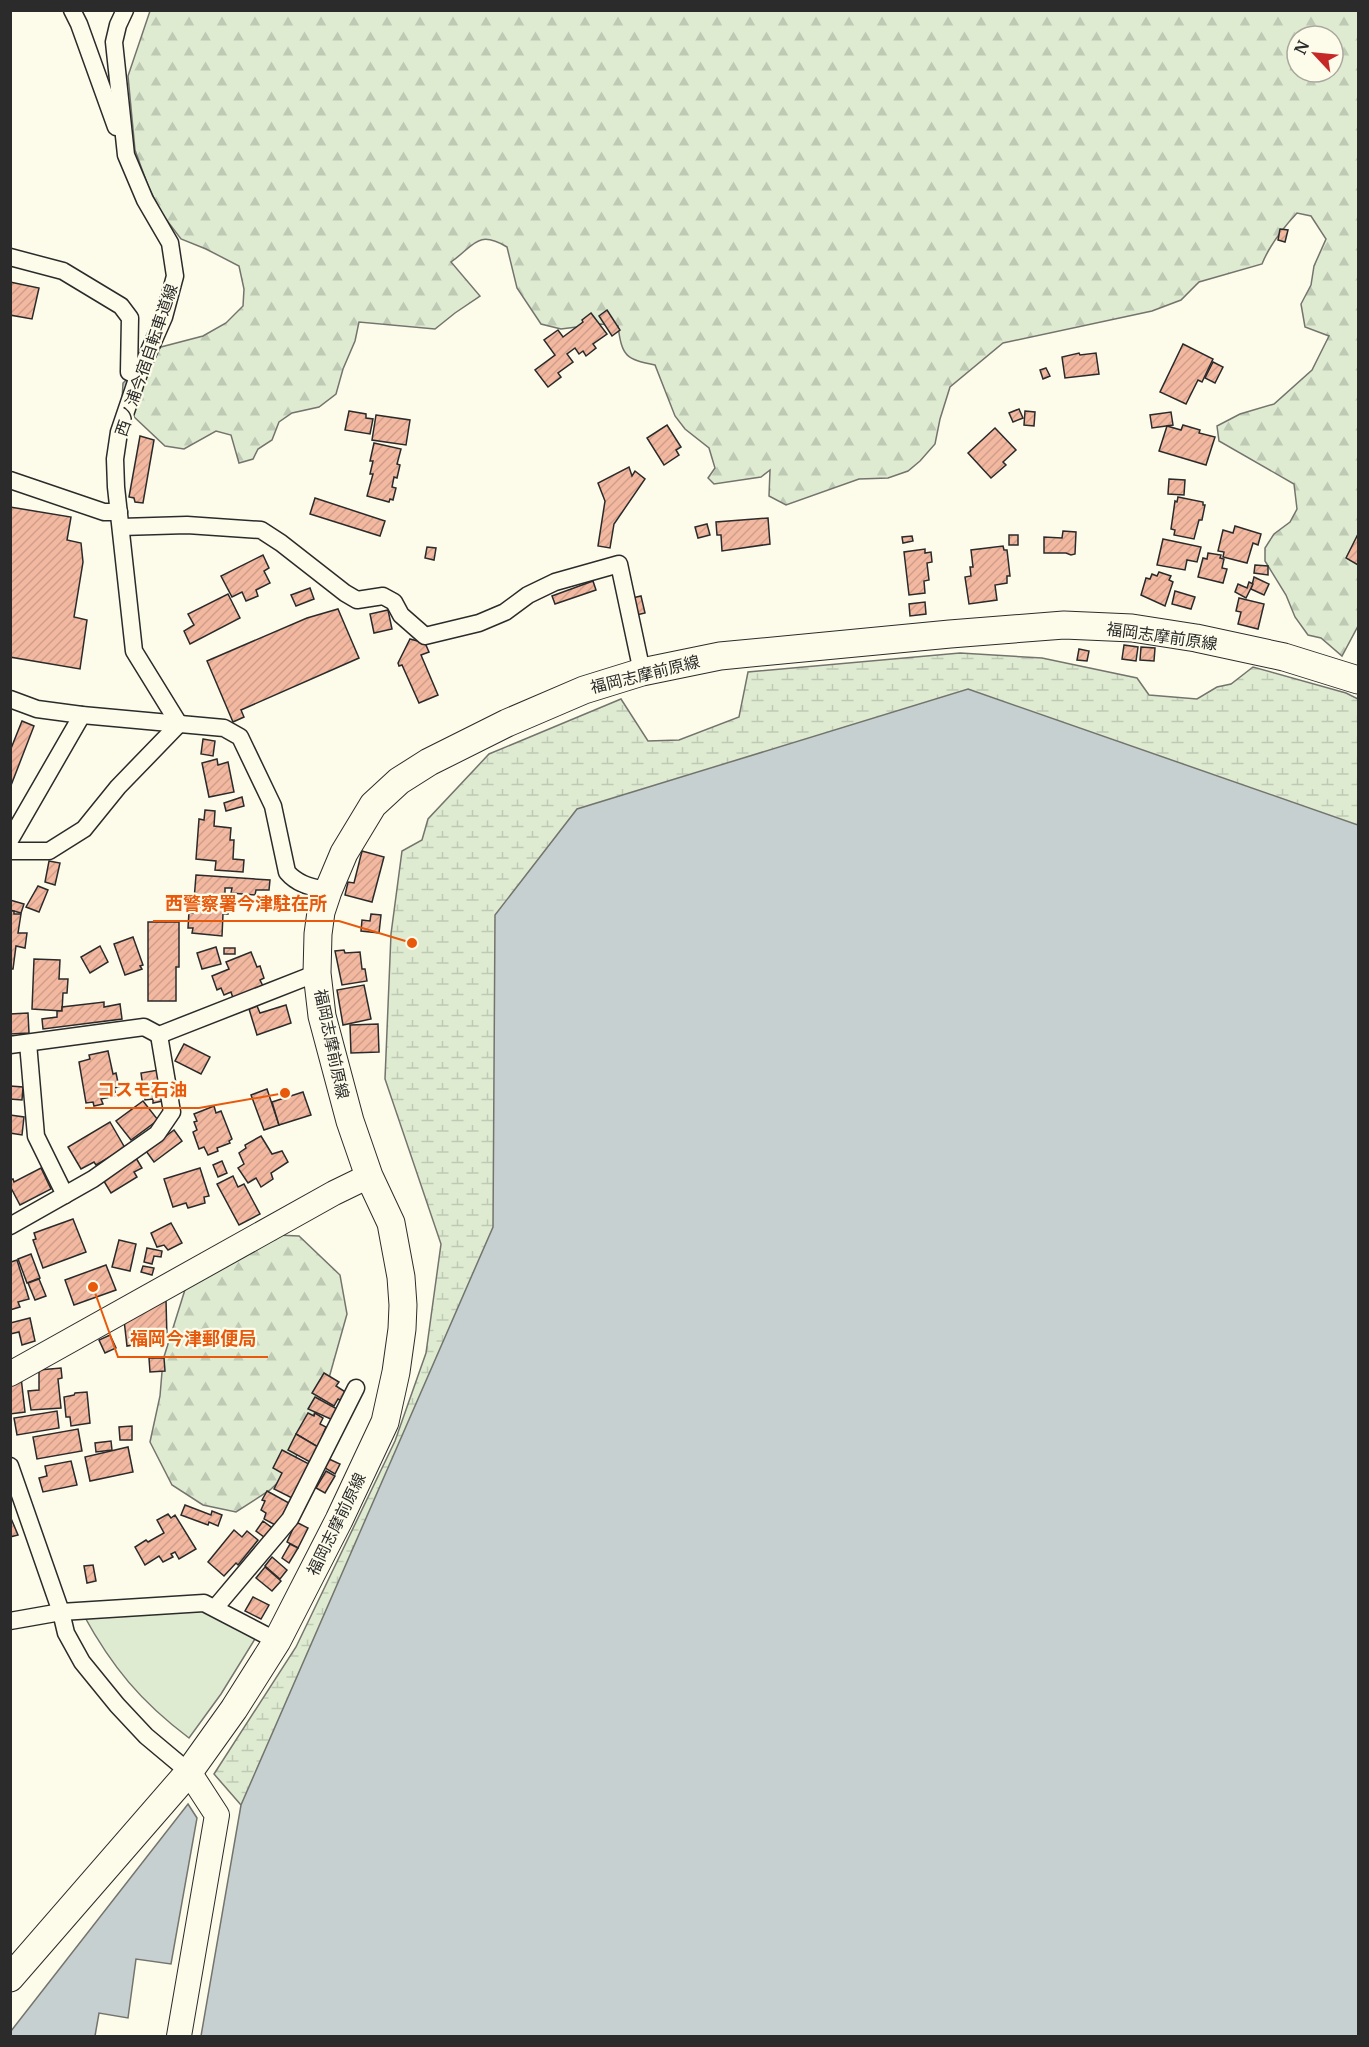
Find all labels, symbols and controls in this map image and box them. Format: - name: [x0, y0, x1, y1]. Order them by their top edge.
- north arrow: [1285, 24, 1345, 84]
- text: N: [1290, 37, 1313, 57]
- street label: 西ノ浦今宿自転車道線: [110, 281, 182, 439]
- street label: 福岡志摩前原線: [1105, 618, 1219, 654]
- street label: 福岡志摩前原線: [588, 651, 702, 697]
- callout: 西警察署今津駐在所: [153, 885, 339, 921]
- text: 西警察署今津駐在所: [165, 892, 327, 915]
- street label: 福岡志摩前原線: [311, 987, 353, 1101]
- callout: コスモ石油: [85, 1072, 199, 1108]
- text: コスモ石油: [97, 1078, 187, 1101]
- callout: 福岡今津郵便局: [118, 1321, 268, 1357]
- text: 福岡今津郵便局: [130, 1327, 256, 1350]
- street label: 福岡志摩前原線: [302, 1469, 370, 1579]

